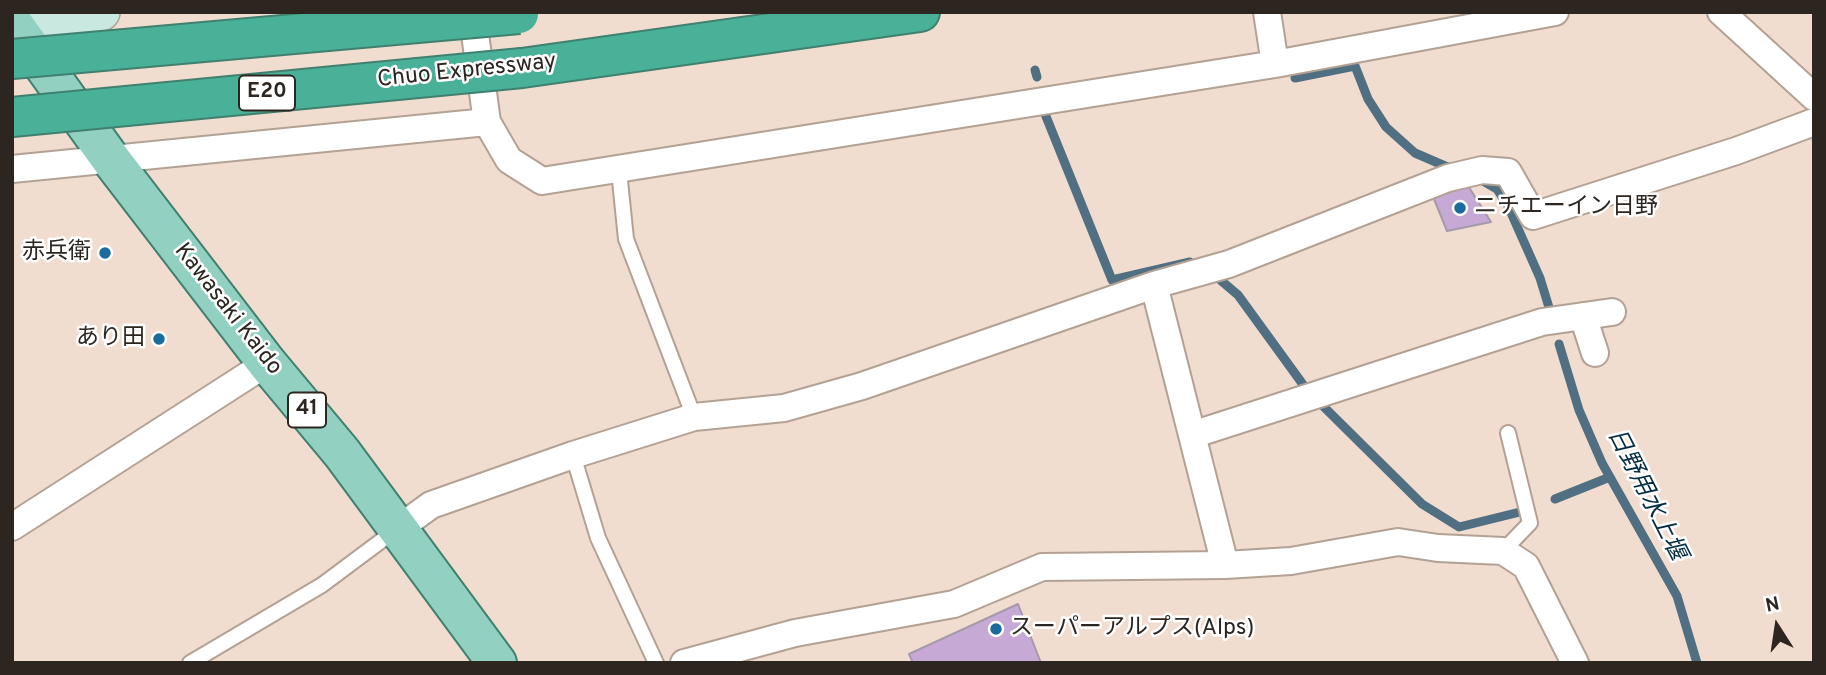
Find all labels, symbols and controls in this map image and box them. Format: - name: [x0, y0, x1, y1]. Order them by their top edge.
- street label: Chuo Expressway: [376, 49, 558, 95]
- road number: E20: [239, 76, 295, 110]
- place label: ニチエーイン日野: [1474, 194, 1658, 222]
- marker: ニチエーイン日野: [1452, 200, 1468, 216]
- place label: 赤兵衛: [22, 239, 91, 267]
- street label: Kawasaki Kaido: [167, 239, 287, 381]
- marker: 赤兵衛: [97, 245, 113, 261]
- place label: あり田: [76, 325, 145, 353]
- marker: あり田: [151, 331, 167, 347]
- road number: 41: [288, 392, 326, 428]
- water label: 日野用水上堰: [1599, 424, 1691, 566]
- north arrow: [1742, 591, 1812, 661]
- text: N: [1763, 592, 1782, 619]
- place label: スーパーアルプス(Alps): [1010, 615, 1255, 643]
- marker: スーパーアルプス(Alps): [988, 621, 1004, 637]

